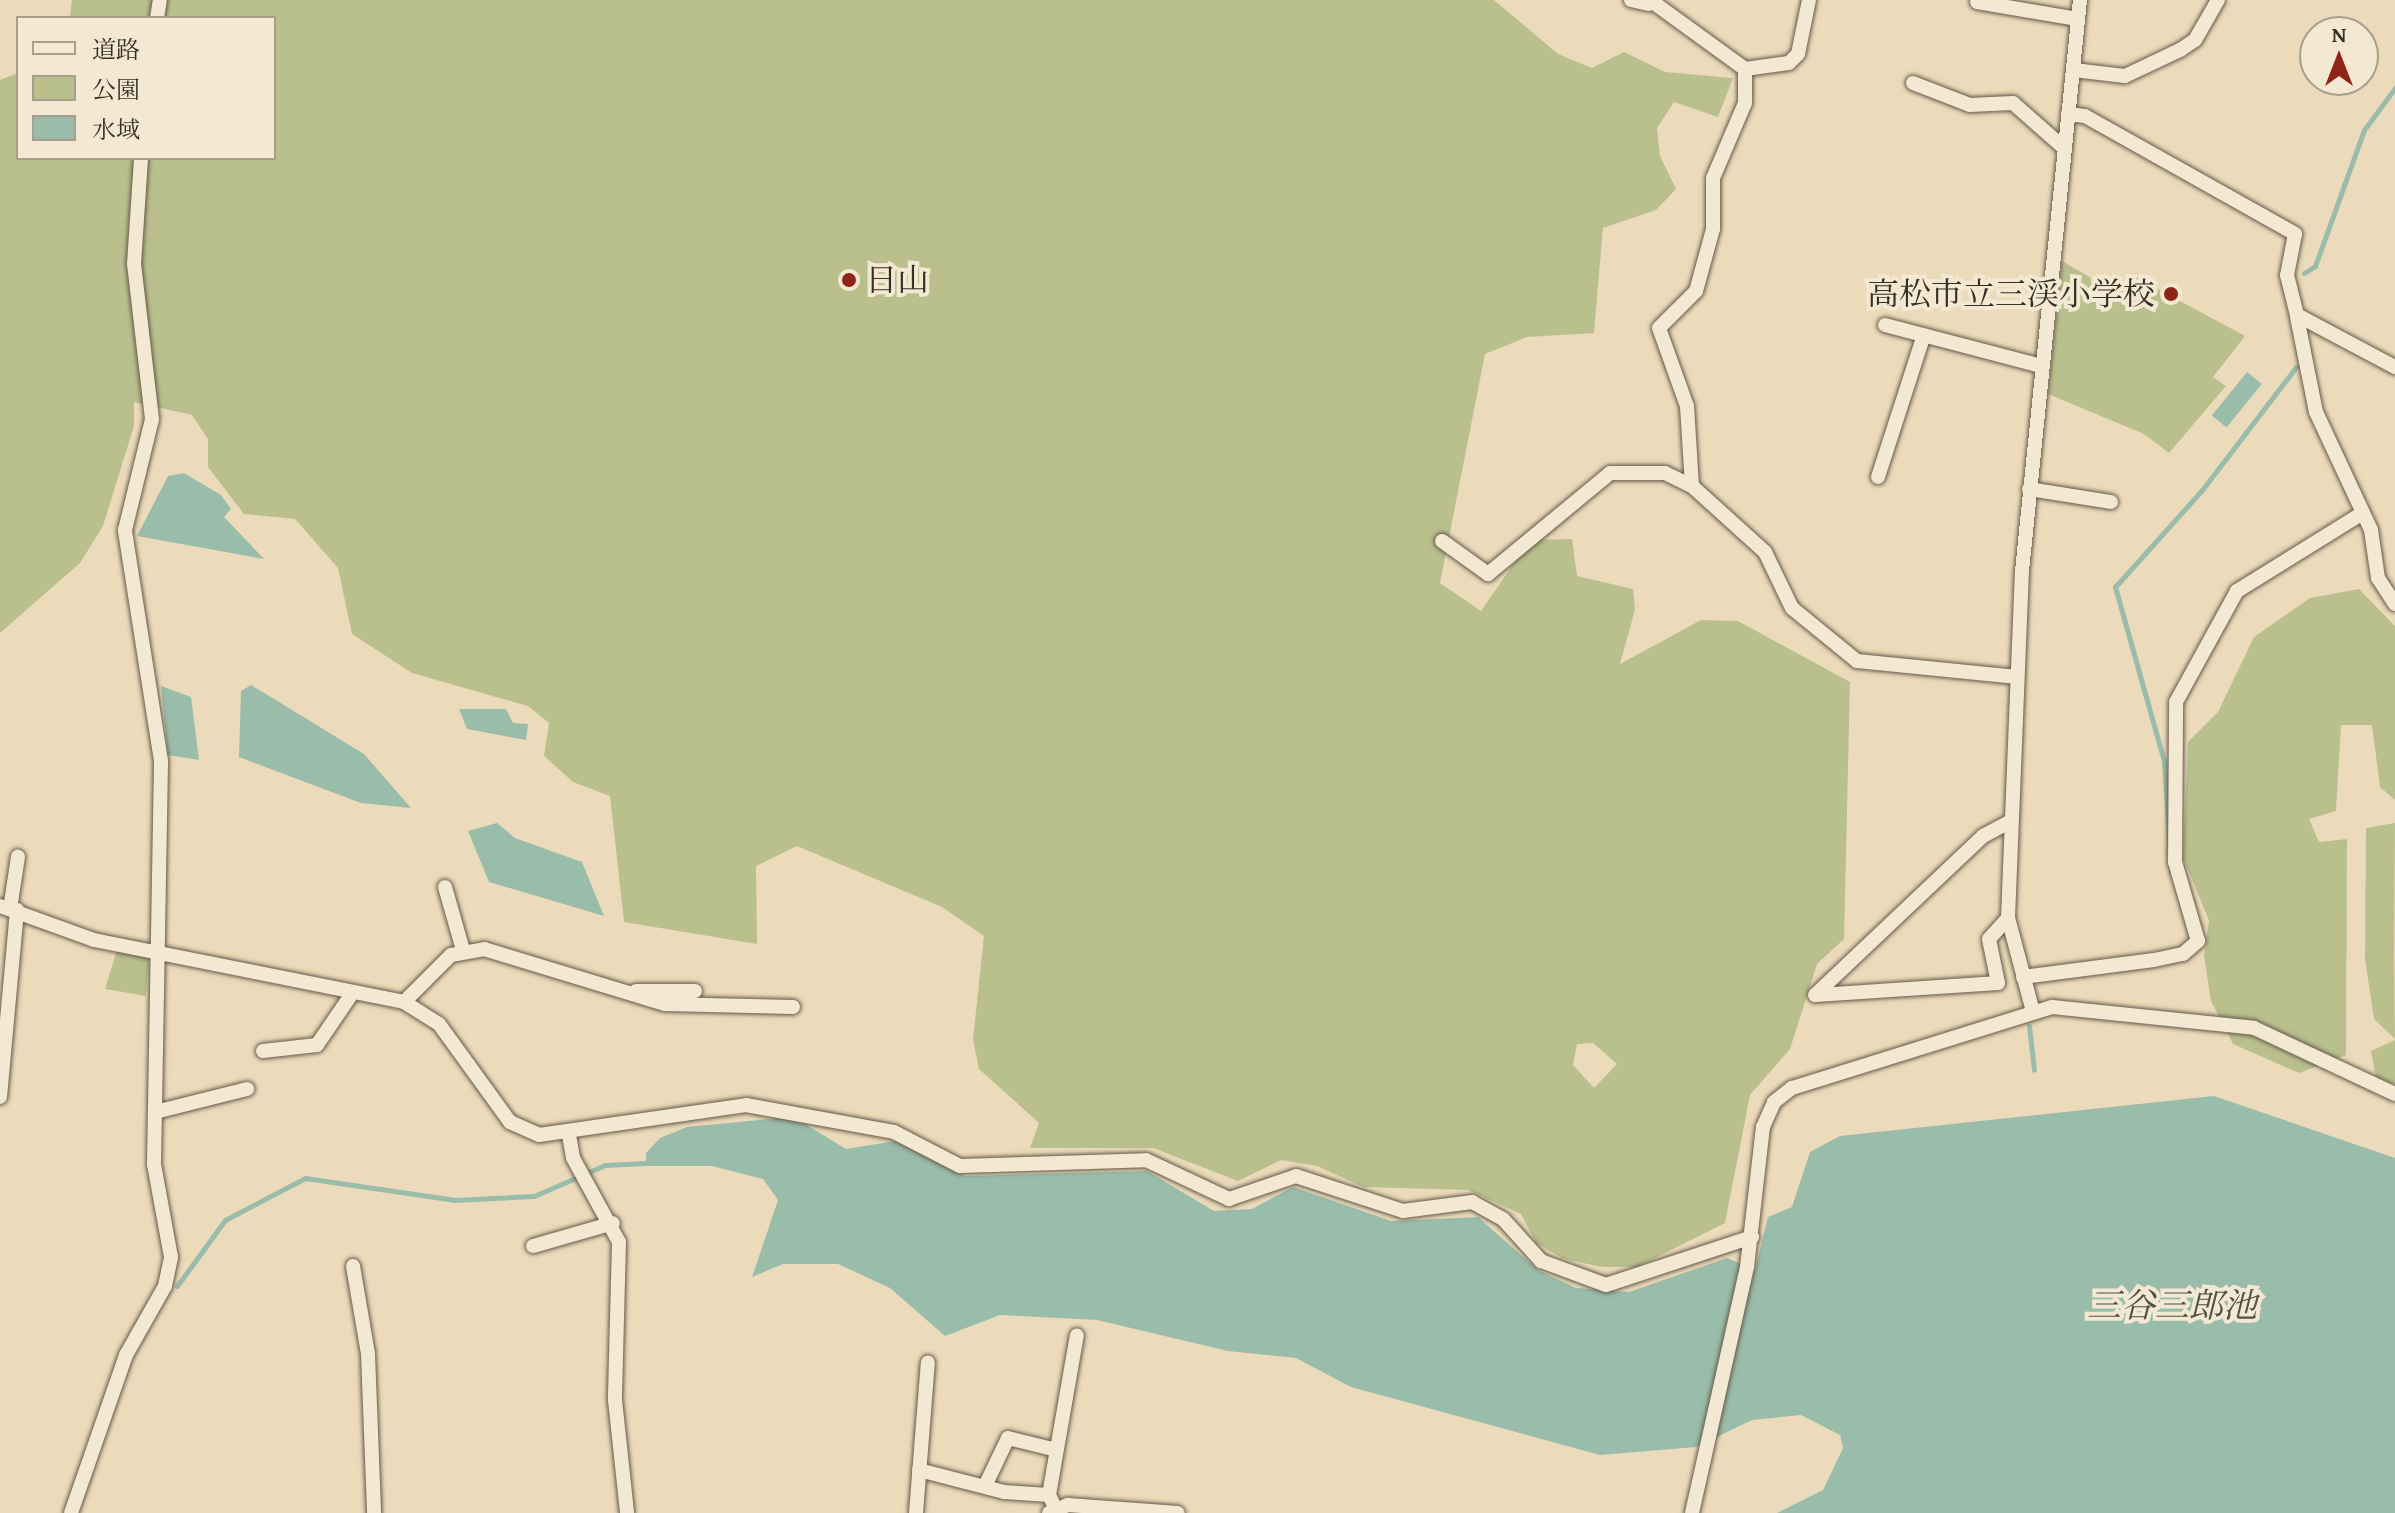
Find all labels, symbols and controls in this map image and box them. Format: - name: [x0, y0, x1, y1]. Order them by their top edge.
- legend: [16, 16, 276, 160]
- north arrow: [2299, 16, 2379, 96]
- text: N: [2332, 18, 2346, 50]
- text: 道路: [92, 32, 140, 67]
- text: 公園: [92, 72, 140, 107]
- text: 水域: [92, 112, 140, 147]
- place label: 日山: [865, 261, 929, 299]
- marker: 日山: [840, 271, 858, 289]
- place label: 高松市立三渓小学校: [1867, 275, 2155, 313]
- marker: 高松市立三渓小学校: [2162, 285, 2180, 303]
- water label: 三谷三郎池: [2087, 1285, 2257, 1325]

